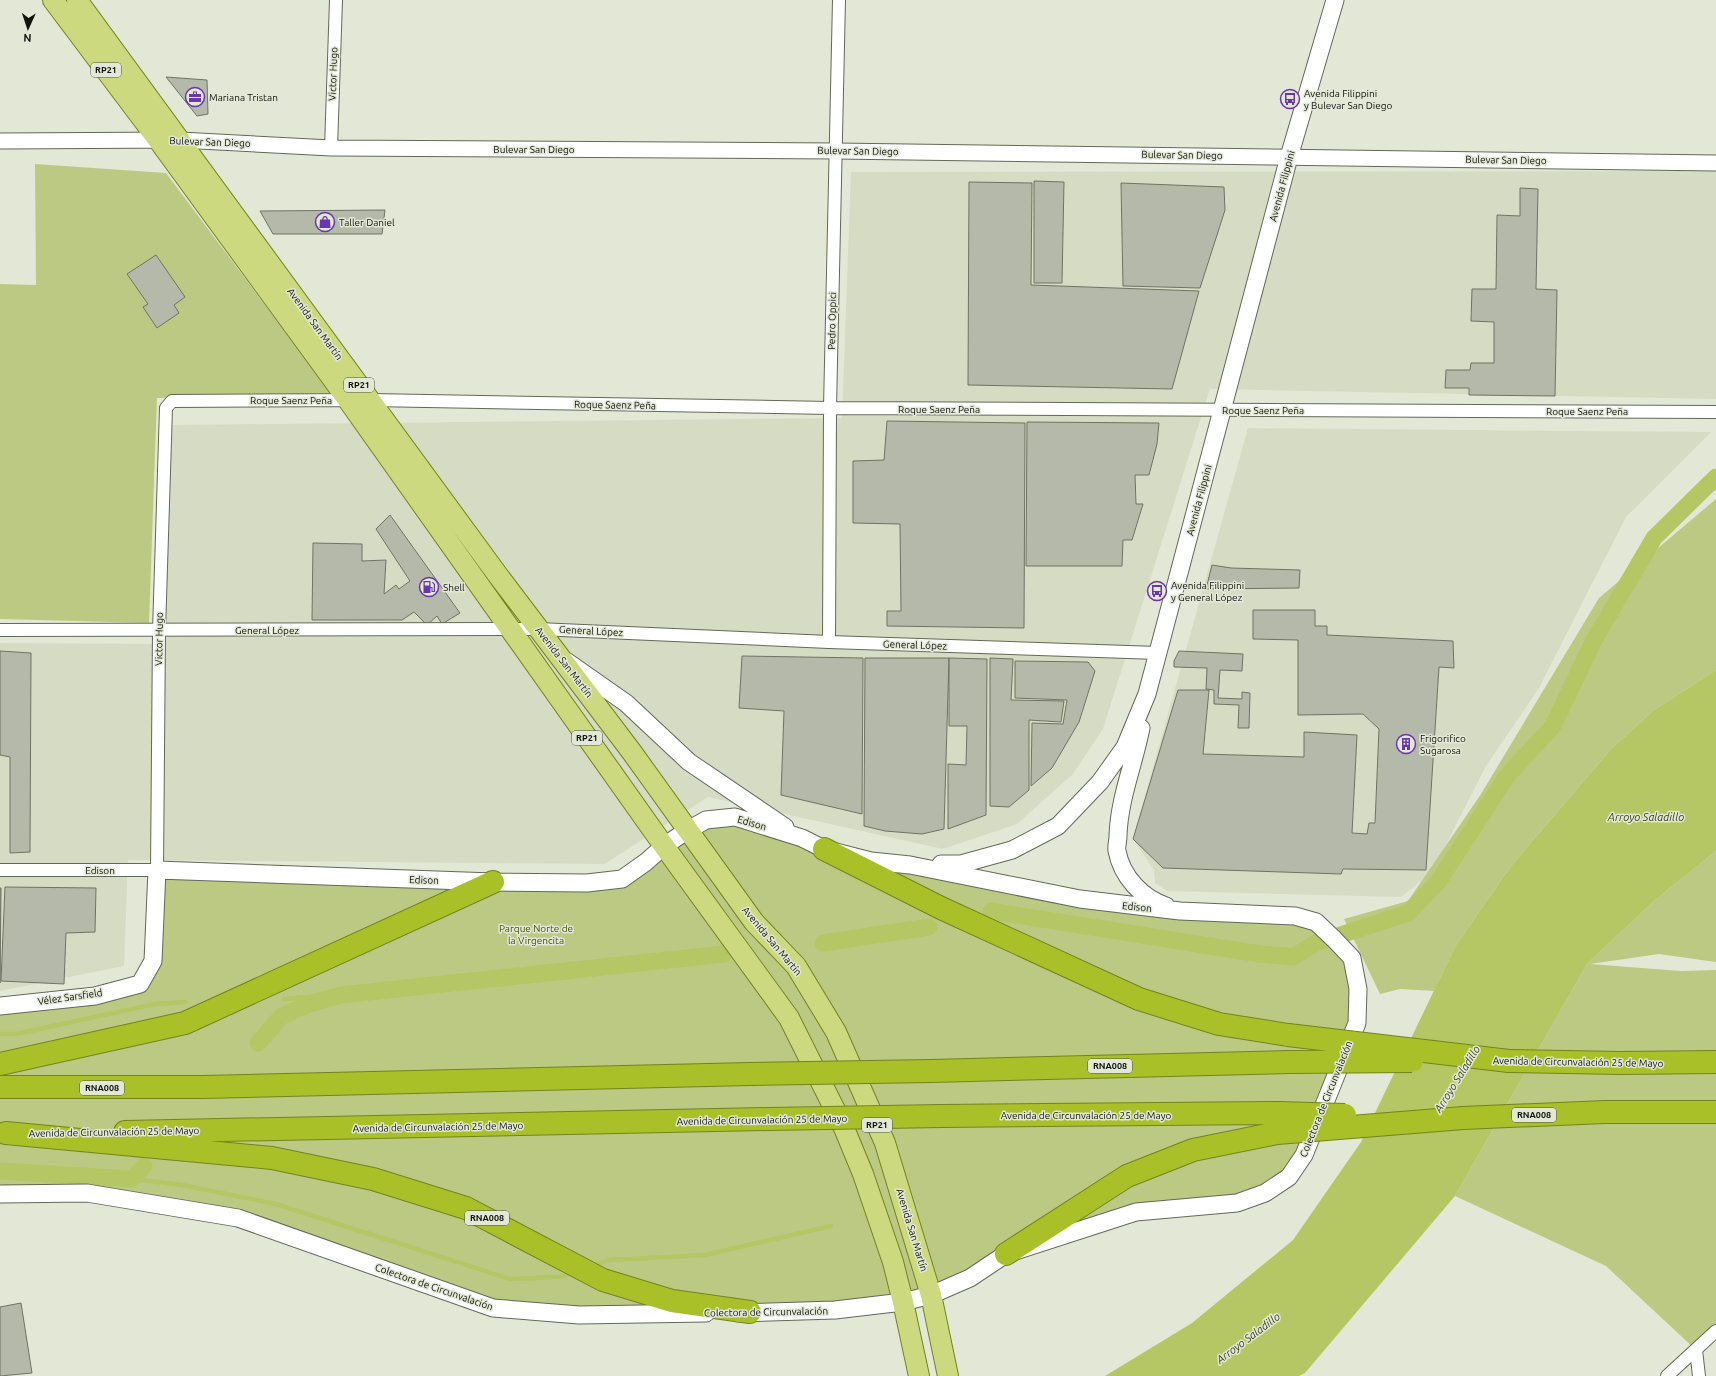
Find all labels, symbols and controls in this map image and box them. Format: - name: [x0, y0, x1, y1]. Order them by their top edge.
- north arrow: [8, 8, 48, 48]
- text: N: [23, 32, 32, 44]
- street label: Victor Hugo: [327, 47, 339, 101]
- road number: RP21: [91, 63, 121, 77]
- office icon: Mariana Tristan: [184, 86, 206, 108]
- bus stop icon: Avenida Filippini y Bulevar San Diego: [1279, 88, 1301, 110]
- place label: Avenida Filippini y Bulevar San Diego: [1304, 88, 1393, 111]
- place label: Mariana Tristan: [209, 92, 278, 103]
- street label: Bulevar San Diego: [169, 135, 251, 149]
- street label: Bulevar San Diego: [493, 144, 575, 155]
- street label: Bulevar San Diego: [817, 145, 899, 157]
- street label: Bulevar San Diego: [1141, 149, 1223, 161]
- street label: Avenida Filippini: [1267, 149, 1297, 223]
- street label: Bulevar San Diego: [1465, 154, 1547, 166]
- shop icon: Taller Daniel: [314, 211, 336, 233]
- place label: Taller Daniel: [339, 217, 395, 228]
- street label: Avenida San Martín: [285, 286, 345, 362]
- street label: Pedro Oppici: [826, 292, 838, 350]
- road number: RP21: [344, 378, 374, 392]
- street label: Roque Saenz Peña: [250, 395, 332, 406]
- street label: Roque Saenz Peña: [574, 399, 656, 411]
- street label: Roque Saenz Peña: [898, 404, 980, 415]
- street label: Roque Saenz Peña: [1222, 405, 1304, 416]
- street label: Roque Saenz Peña: [1546, 406, 1628, 417]
- street label: Avenida Filippini: [1184, 463, 1214, 537]
- fuel station icon: Shell: [418, 576, 440, 598]
- bus stop icon: Avenida Filippini y General López: [1146, 580, 1168, 602]
- place label: Avenida Filippini y General López: [1171, 580, 1244, 603]
- place label: Shell: [443, 582, 465, 593]
- street label: Victor Hugo: [153, 612, 165, 666]
- street label: General López: [559, 624, 624, 638]
- street label: General López: [235, 625, 299, 636]
- street label: Avenida San Martín: [533, 625, 595, 699]
- street label: General López: [883, 638, 948, 652]
- road number: RP21: [572, 731, 602, 745]
- building icon: Frigorifico Sugarosa: [1395, 733, 1417, 755]
- place label: Frigorifico Sugarosa: [1420, 733, 1466, 756]
- water label: Arroyo Saladillo: [1607, 811, 1684, 823]
- street label: Edison: [736, 814, 768, 832]
- street label: Edison: [85, 865, 115, 876]
- street label: Edison: [409, 874, 439, 886]
- street label: Edison: [1122, 900, 1152, 914]
- street label: Avenida San Martín: [740, 904, 804, 978]
- park label: Parque Norte de la Virgencita: [499, 923, 573, 946]
- street label: Vélez Sarsfield: [37, 987, 103, 1007]
- street label: Colectora de Circunvalación: [1298, 1039, 1354, 1159]
- water label: Arroyo Saladillo: [1431, 1043, 1482, 1115]
- street label: Avenida de Circunvalación 25 de Mayo: [1493, 1055, 1664, 1069]
- road number: RNA008: [1088, 1059, 1132, 1073]
- road number: RNA008: [80, 1081, 124, 1095]
- road number: RNA008: [1512, 1108, 1556, 1122]
- street label: Avenida de Circunvalación 25 de Mayo: [1001, 1110, 1171, 1121]
- street label: Avenida de Circunvalación 25 de Mayo: [677, 1113, 848, 1127]
- road number: RP21: [862, 1118, 892, 1132]
- street label: Avenida de Circunvalación 25 de Mayo: [353, 1120, 524, 1134]
- street label: Avenida de Circunvalación 25 de Mayo: [29, 1125, 200, 1139]
- street label: Avenida San Martín: [894, 1187, 930, 1273]
- road number: RNA008: [465, 1211, 509, 1225]
- street label: Colectora de Circunvalación: [373, 1262, 495, 1312]
- street label: Colectora de Circunvalación: [704, 1305, 828, 1319]
- water label: Arroyo Saladillo: [1213, 1310, 1282, 1366]

